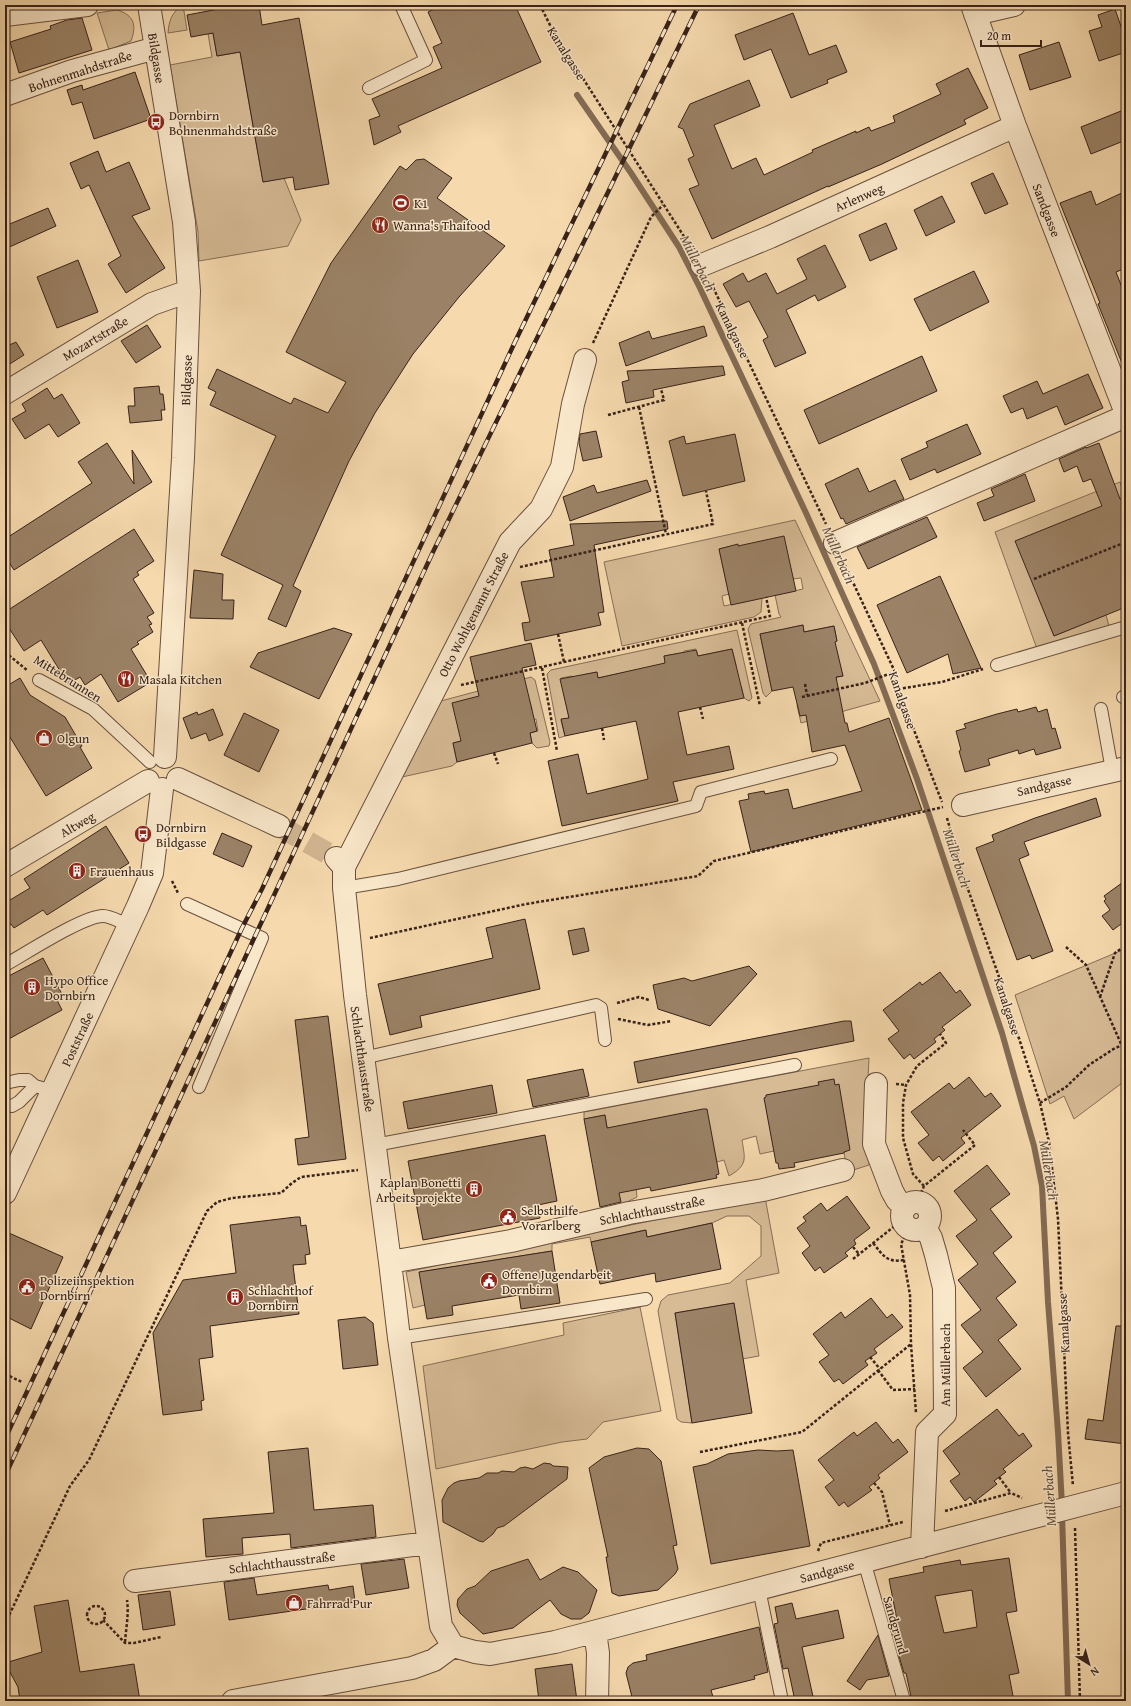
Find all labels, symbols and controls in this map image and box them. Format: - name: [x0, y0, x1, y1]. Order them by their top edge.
- scale bar: [981, 22, 1041, 48]
- street label: Kanalgasse: [543, 23, 591, 84]
- text: 20 m: [987, 27, 1011, 44]
- street label: Bildgasse: [143, 32, 170, 85]
- street label: Bohnenmahdstraße: [26, 46, 134, 97]
- place label: Dornbirn Bohnenmahdstraße: [169, 106, 277, 140]
- bus stop icon: Dornbirn Bohnenmahdstraße: [146, 112, 166, 132]
- street label: Arlenweg: [832, 178, 887, 217]
- street label: Sandgasse: [1028, 181, 1065, 240]
- sports icon: K1: [391, 193, 411, 213]
- place label: K1: [414, 194, 428, 213]
- restaurant icon: Wanna's Thaifood: [370, 215, 390, 235]
- place label: Wanna's Thaifood: [393, 216, 491, 235]
- water label: Müllerbach: [675, 231, 721, 295]
- street label: Kanalgasse: [711, 299, 754, 361]
- street label: Mozartstraße: [59, 311, 132, 366]
- street label: Bildgasse: [176, 354, 197, 406]
- water label: Müllerbach: [817, 523, 861, 587]
- street label: Otto Wohlgenannt Straße: [433, 548, 513, 680]
- street label: Mittebrunnen: [30, 650, 106, 707]
- restaurant icon: Masala Kitchen: [116, 669, 136, 689]
- street label: Kanalgasse: [884, 669, 921, 732]
- place label: Masala Kitchen: [139, 670, 223, 689]
- shop icon: Olgun: [34, 728, 54, 748]
- place label: Olgun: [57, 729, 90, 748]
- street label: Sandgasse: [1015, 770, 1073, 801]
- street label: Altweg: [56, 807, 99, 842]
- place label: Dornbirn Bildgasse: [156, 818, 207, 852]
- bus stop icon: Dornbirn Bildgasse: [133, 824, 153, 844]
- water label: Müllerbach: [938, 826, 976, 890]
- building icon: Frauenhaus: [67, 861, 87, 881]
- place label: Frauenhaus: [90, 862, 154, 881]
- place label: Hypo Office Dornbirn: [45, 971, 108, 1005]
- street label: Kanalgasse: [989, 975, 1026, 1038]
- building icon: Hypo Office Dornbirn: [22, 977, 42, 997]
- street label: Schlachthausstraße: [346, 1005, 379, 1113]
- street label: Poststraße: [57, 1009, 98, 1070]
- water label: Müllerbach: [1034, 1138, 1064, 1202]
- place label: Kaplan Bonetti Arbeitsprojekte: [376, 1173, 461, 1207]
- building icon: Kaplan Bonetti Arbeitsprojekte: [464, 1179, 484, 1199]
- street label: Schlachthausstraße: [598, 1191, 706, 1230]
- place label: Selbsthilfe Vorarlberg: [521, 1201, 581, 1235]
- public building icon: Selbsthilfe Vorarlberg: [498, 1207, 518, 1227]
- place label: Offene Jugendarbeit Dornbirn: [502, 1265, 612, 1299]
- place label: Polizeiinspektion Dornbirn: [40, 1271, 135, 1305]
- public building icon: Offene Jugendarbeit Dornbirn: [479, 1271, 499, 1291]
- public building icon: Polizeiinspektion Dornbirn: [17, 1277, 37, 1297]
- place label: Schlachthof Dornbirn: [248, 1281, 314, 1315]
- building icon: Schlachthof Dornbirn: [225, 1287, 245, 1307]
- street label: Kanalgasse: [1052, 1293, 1075, 1353]
- street label: Am Müllerbach: [936, 1323, 955, 1407]
- water label: Müllerbach: [1037, 1465, 1061, 1527]
- street label: Schlachthausstraße: [228, 1547, 336, 1578]
- street label: Sandgasse: [798, 1555, 857, 1588]
- shop icon: Fahrrad Pur: [284, 1593, 304, 1613]
- place label: Fahrrad Pur: [307, 1594, 373, 1613]
- street label: Sandgrund: [878, 1594, 913, 1657]
- north arrow: [1069, 1644, 1109, 1684]
- text: N: [1087, 1663, 1103, 1681]

